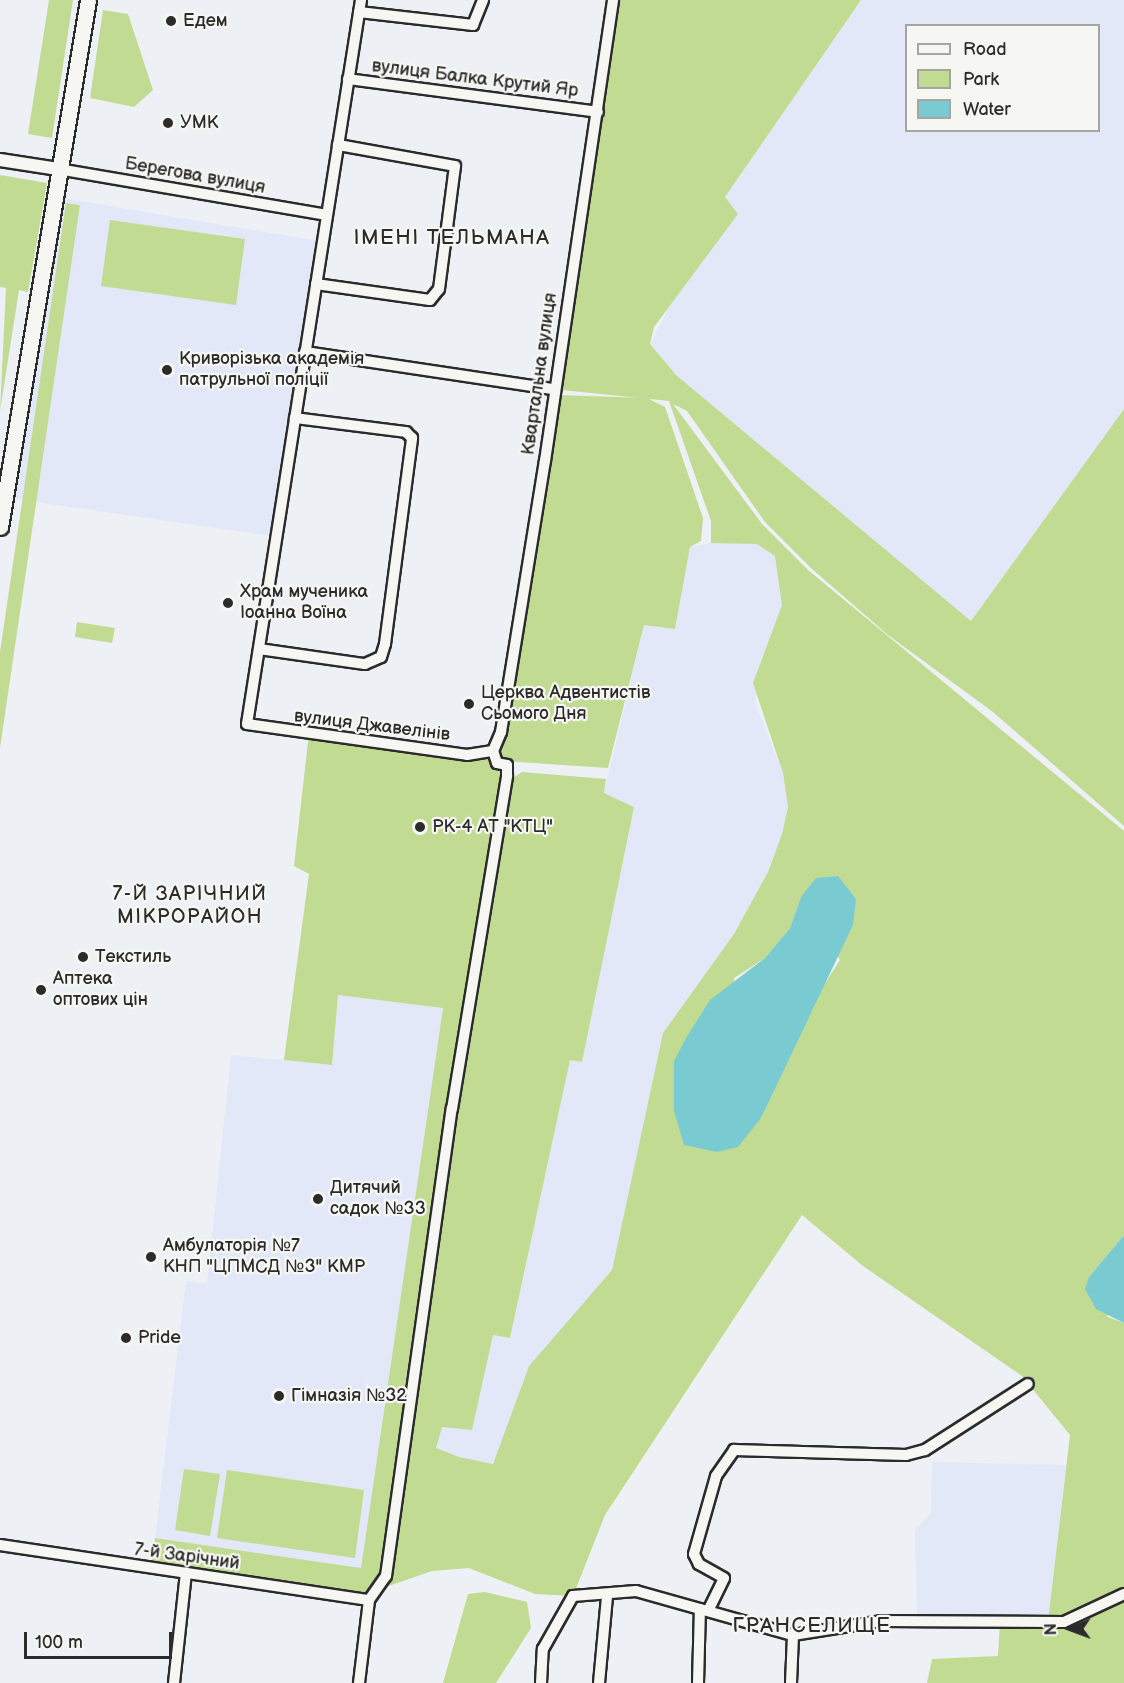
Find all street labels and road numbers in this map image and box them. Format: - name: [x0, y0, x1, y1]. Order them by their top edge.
- street label: вулиця Балка Крутий Яр: [370, 56, 580, 102]
- street label: Берегова вулиця: [123, 153, 267, 199]
- street label: Квартальна вулиця: [518, 292, 562, 456]
- street label: вулиця Джавелінів: [293, 706, 451, 746]
- street label: 7-й Зарічний: [133, 1539, 241, 1575]

